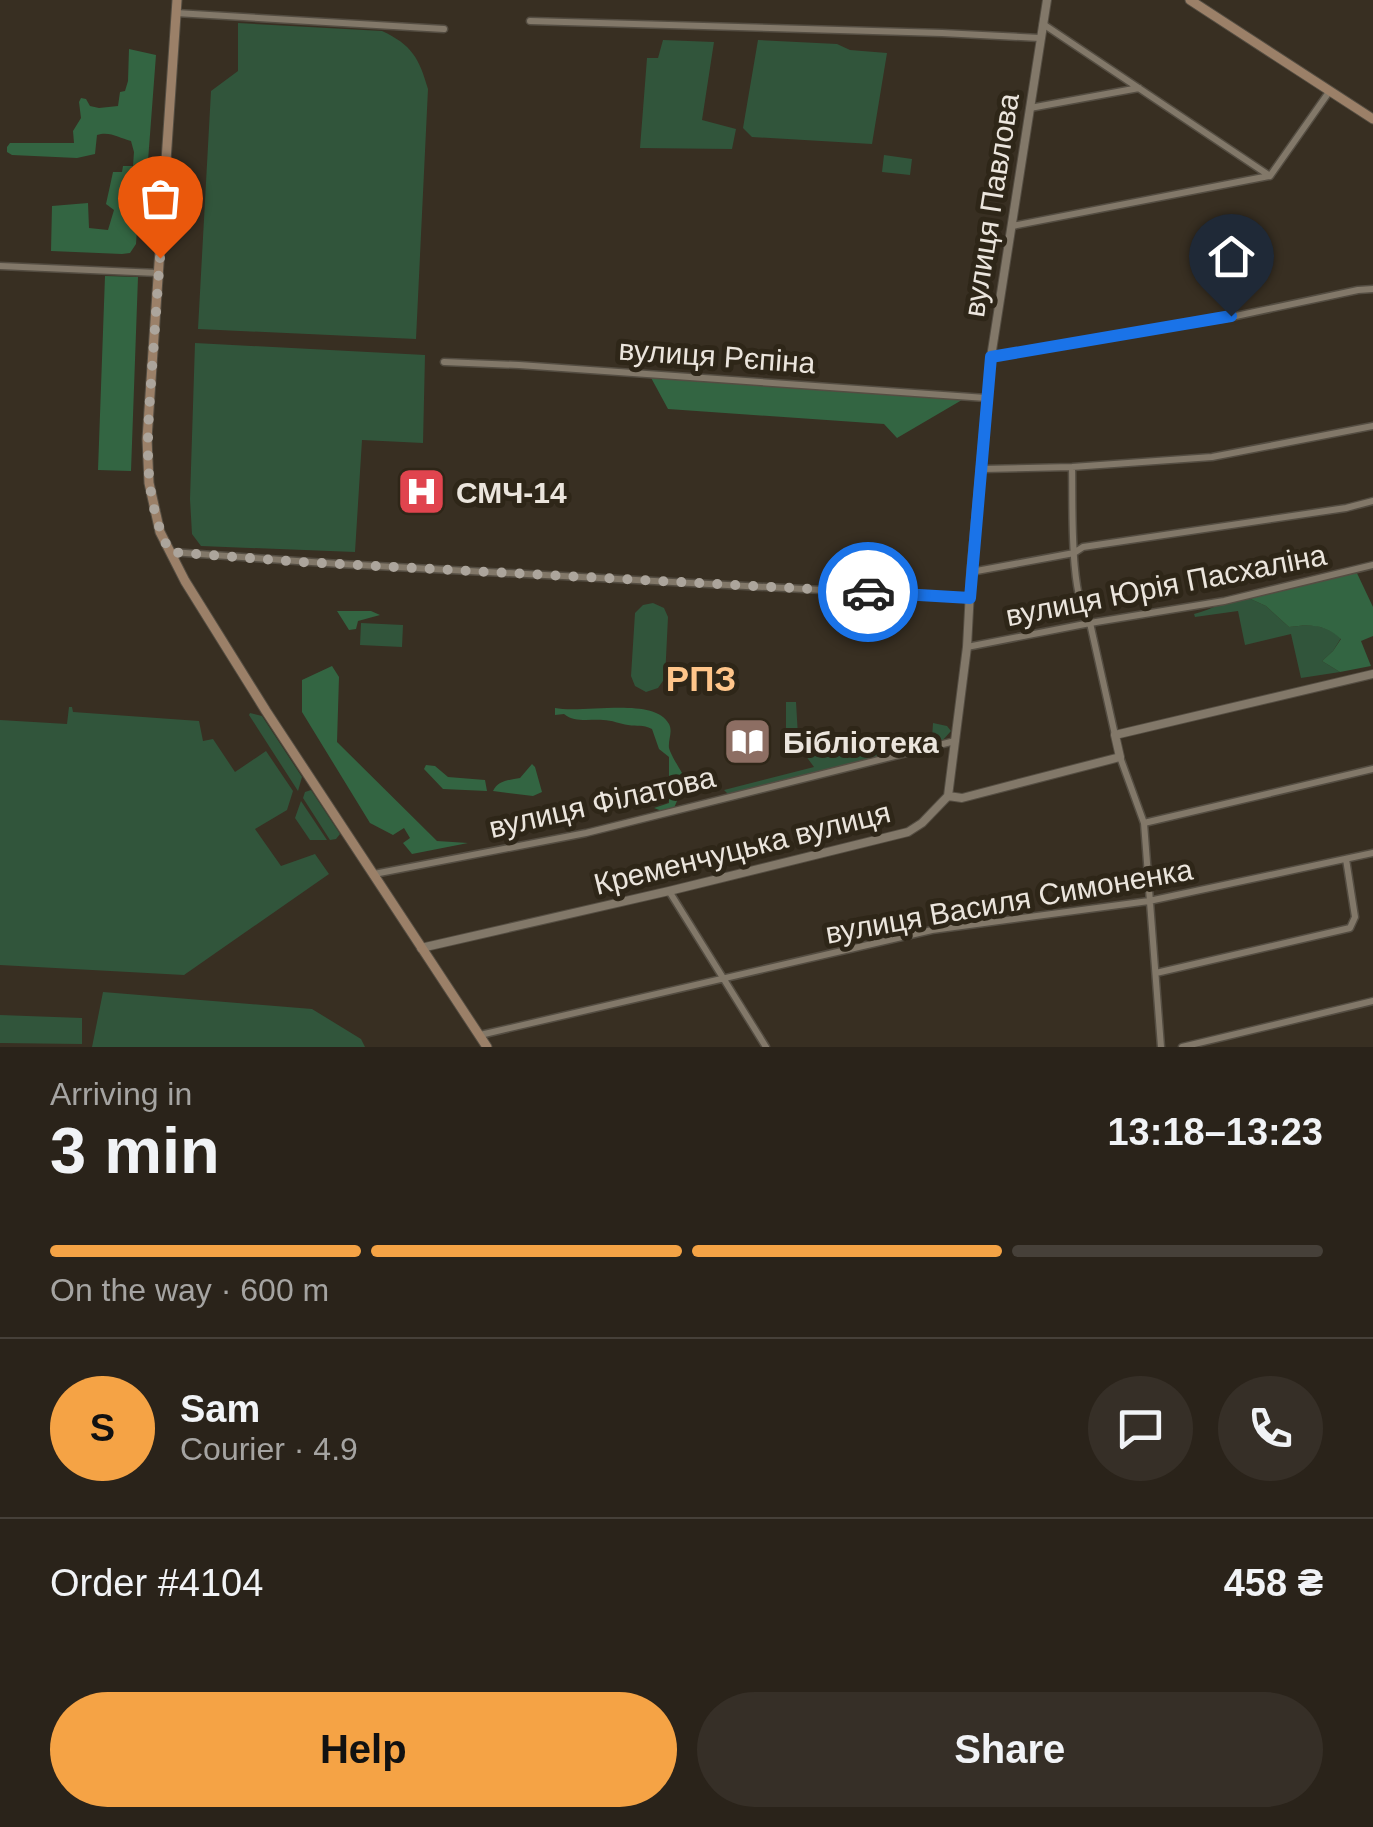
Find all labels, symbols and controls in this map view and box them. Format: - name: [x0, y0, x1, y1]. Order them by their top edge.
- street label: вулиця Павлова: [957, 91, 1025, 319]
- pin: [118, 156, 203, 259]
- icon: bag: [133, 171, 188, 226]
- pin: [1189, 214, 1274, 317]
- icon: home: [1204, 229, 1259, 284]
- street label: вулиця Рєпіна: [618, 333, 817, 379]
- hospital icon: СМЧ-14: [395, 466, 447, 518]
- place label: СМЧ-14: [456, 476, 567, 509]
- street label: вулиця Юрія Пасхаліна: [1003, 538, 1329, 632]
- courier: [818, 542, 918, 642]
- icon: car: [841, 565, 896, 620]
- district label: РПЗ: [666, 659, 736, 698]
- library icon: Бібліотека: [722, 716, 774, 768]
- place label: Бібліотека: [783, 726, 939, 759]
- street label: вулиця Філатова: [486, 760, 719, 844]
- street label: Кременчуцька вулиця: [590, 795, 894, 901]
- street label: вулиця Василя Симоненка: [823, 852, 1195, 950]
- text: Arriving in: [50, 1076, 192, 1112]
- text: 13:18–13:23: [1107, 1111, 1323, 1153]
- text: 3 min: [50, 1114, 220, 1187]
- text: On the way · 600 m: [50, 1272, 329, 1308]
- button: chat: [1088, 1376, 1193, 1481]
- button: phone: [1218, 1376, 1323, 1481]
- text: Sam: [180, 1388, 260, 1430]
- text: S: [90, 1407, 115, 1449]
- text: Courier · 4.9: [180, 1431, 358, 1467]
- text: Order #4104: [50, 1562, 263, 1604]
- text: 458 ₴: [1224, 1562, 1323, 1604]
- button: Help: [50, 1692, 677, 1807]
- button: Share: [697, 1692, 1323, 1807]

